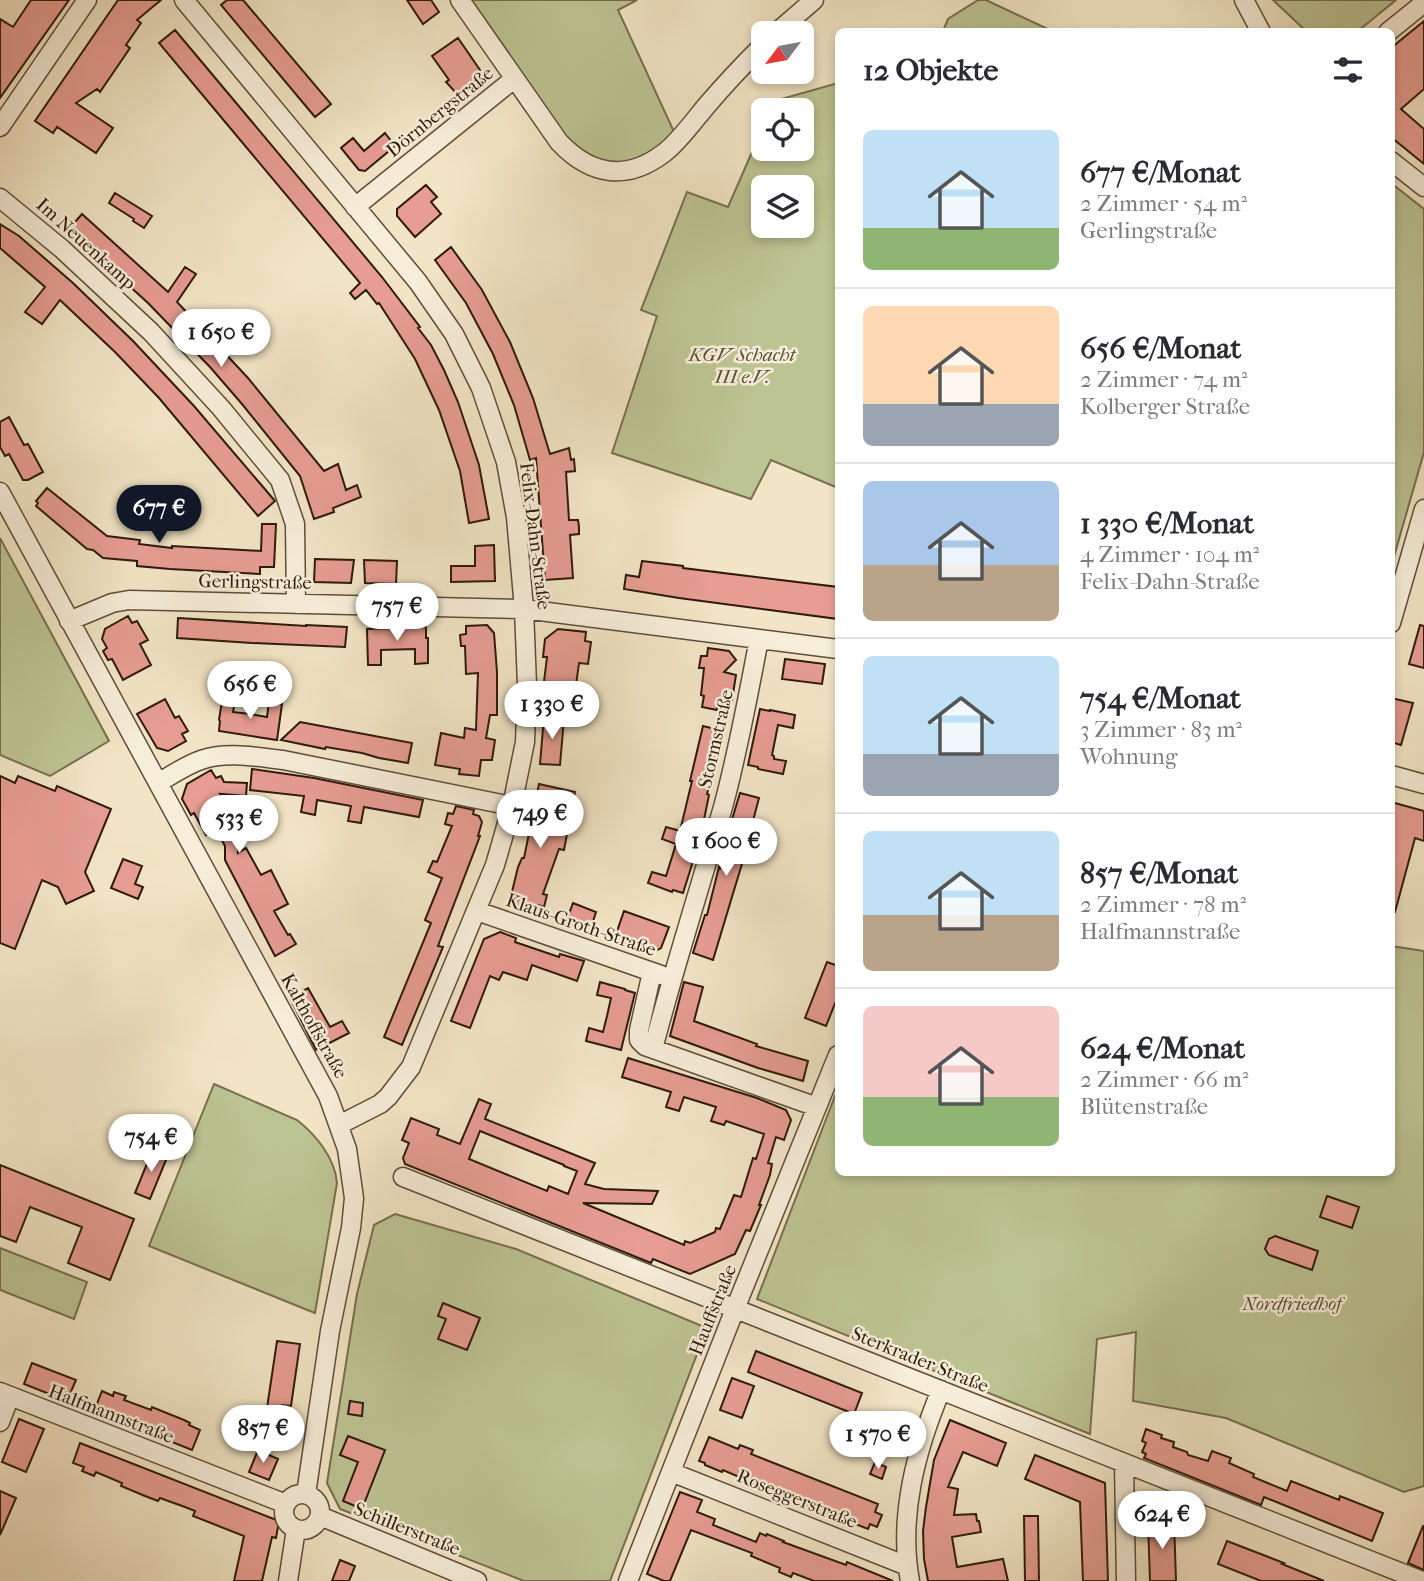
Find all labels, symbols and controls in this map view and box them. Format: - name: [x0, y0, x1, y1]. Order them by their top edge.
- north arrow: [751, 21, 814, 84]
- map controls: [751, 21, 814, 238]
- icon: filters: [1329, 51, 1367, 89]
- text: 12 Objekte: [863, 53, 998, 88]
- street label: Dörnbergstraße: [382, 62, 498, 162]
- button: locate: [751, 98, 814, 161]
- text: 677 €/Monat: [1080, 155, 1241, 190]
- icon: home: [919, 158, 1003, 242]
- button: layers: [751, 175, 814, 238]
- text: 2 Zimmer · 54 m²: [1080, 190, 1247, 217]
- street label: Im Neuenkamp: [32, 194, 140, 294]
- text: Gerlingstraße: [1080, 217, 1217, 244]
- pin: 1 650 €: [156, 310, 286, 369]
- text: 1 650 €: [188, 318, 254, 345]
- text: 656 €/Monat: [1080, 331, 1241, 366]
- icon: home: [919, 334, 1003, 418]
- park label: KGV Schacht III e.V.: [687, 344, 796, 388]
- text: 2 Zimmer · 74 m²: [1080, 366, 1248, 393]
- text: Kolberger Straße: [1080, 393, 1250, 420]
- street label: Felix-Dahn-Straße: [515, 461, 555, 611]
- pin: 677 €: [110, 486, 208, 545]
- text: 677 €: [132, 494, 186, 521]
- text: 1 330 €/Monat: [1080, 506, 1254, 541]
- icon: home: [919, 509, 1003, 593]
- text: 4 Zimmer · 104 m²: [1080, 541, 1259, 568]
- text: Felix-Dahn-Straße: [1080, 568, 1260, 595]
- street label: Gerlingstraße: [198, 570, 312, 594]
- pin: 757 €: [348, 584, 446, 643]
- text: 757 €: [372, 592, 422, 619]
- pin: 656 €: [201, 662, 299, 721]
- text: 656 €: [223, 670, 277, 697]
- text: 754 €/Monat: [1080, 681, 1241, 716]
- pin: 1 330 €: [487, 682, 617, 741]
- icon: home: [919, 684, 1003, 768]
- street label: Stormstraße: [694, 688, 738, 790]
- text: 1 330 €: [520, 690, 584, 717]
- text: 3 Zimmer · 83 m²: [1080, 716, 1242, 743]
- text: Wohnung: [1080, 743, 1177, 770]
- pin: 749 €: [491, 790, 589, 850]
- pin: 533 €: [190, 796, 288, 855]
- text: 749 €: [513, 799, 567, 826]
- text: 533 €: [215, 804, 263, 831]
- pin: 1 600 €: [661, 818, 791, 878]
- text: 1 600 €: [691, 827, 761, 854]
- text: 857 €/Monat: [1080, 856, 1238, 891]
- icon: home: [919, 859, 1003, 943]
- street label: Klaus-Groth-Straße: [503, 889, 659, 961]
- text: 2 Zimmer · 78 m²: [1080, 891, 1246, 918]
- text: Halfmannstraße: [1080, 918, 1240, 945]
- street label: Kalthoffstraße: [276, 970, 352, 1082]
- text: 624 €/Monat: [1080, 1031, 1245, 1066]
- icon: home: [919, 1034, 1003, 1118]
- text: 2 Zimmer · 66 m²: [1080, 1066, 1248, 1093]
- text: Blütenstraße: [1080, 1093, 1208, 1120]
- pin: 754 €: [102, 1114, 200, 1174]
- text: 754 €: [124, 1123, 178, 1150]
- street label: Hauffstraße: [685, 1261, 741, 1359]
- park label: Nordfriedhof: [1241, 1293, 1346, 1315]
- street label: Sterkrader Straße: [848, 1322, 992, 1398]
- street label: Halfmannstraße: [45, 1380, 177, 1448]
- pin: 857 €: [214, 1406, 312, 1465]
- pin: 1 570 €: [813, 1412, 943, 1471]
- text: 857 €: [237, 1414, 289, 1441]
- text: 1 570 €: [845, 1420, 911, 1447]
- street label: Roseggerstraße: [734, 1465, 860, 1533]
- pin: 624 €: [1113, 1492, 1211, 1551]
- street label: Schillerstraße: [351, 1498, 463, 1560]
- text: 624 €: [1134, 1500, 1190, 1527]

